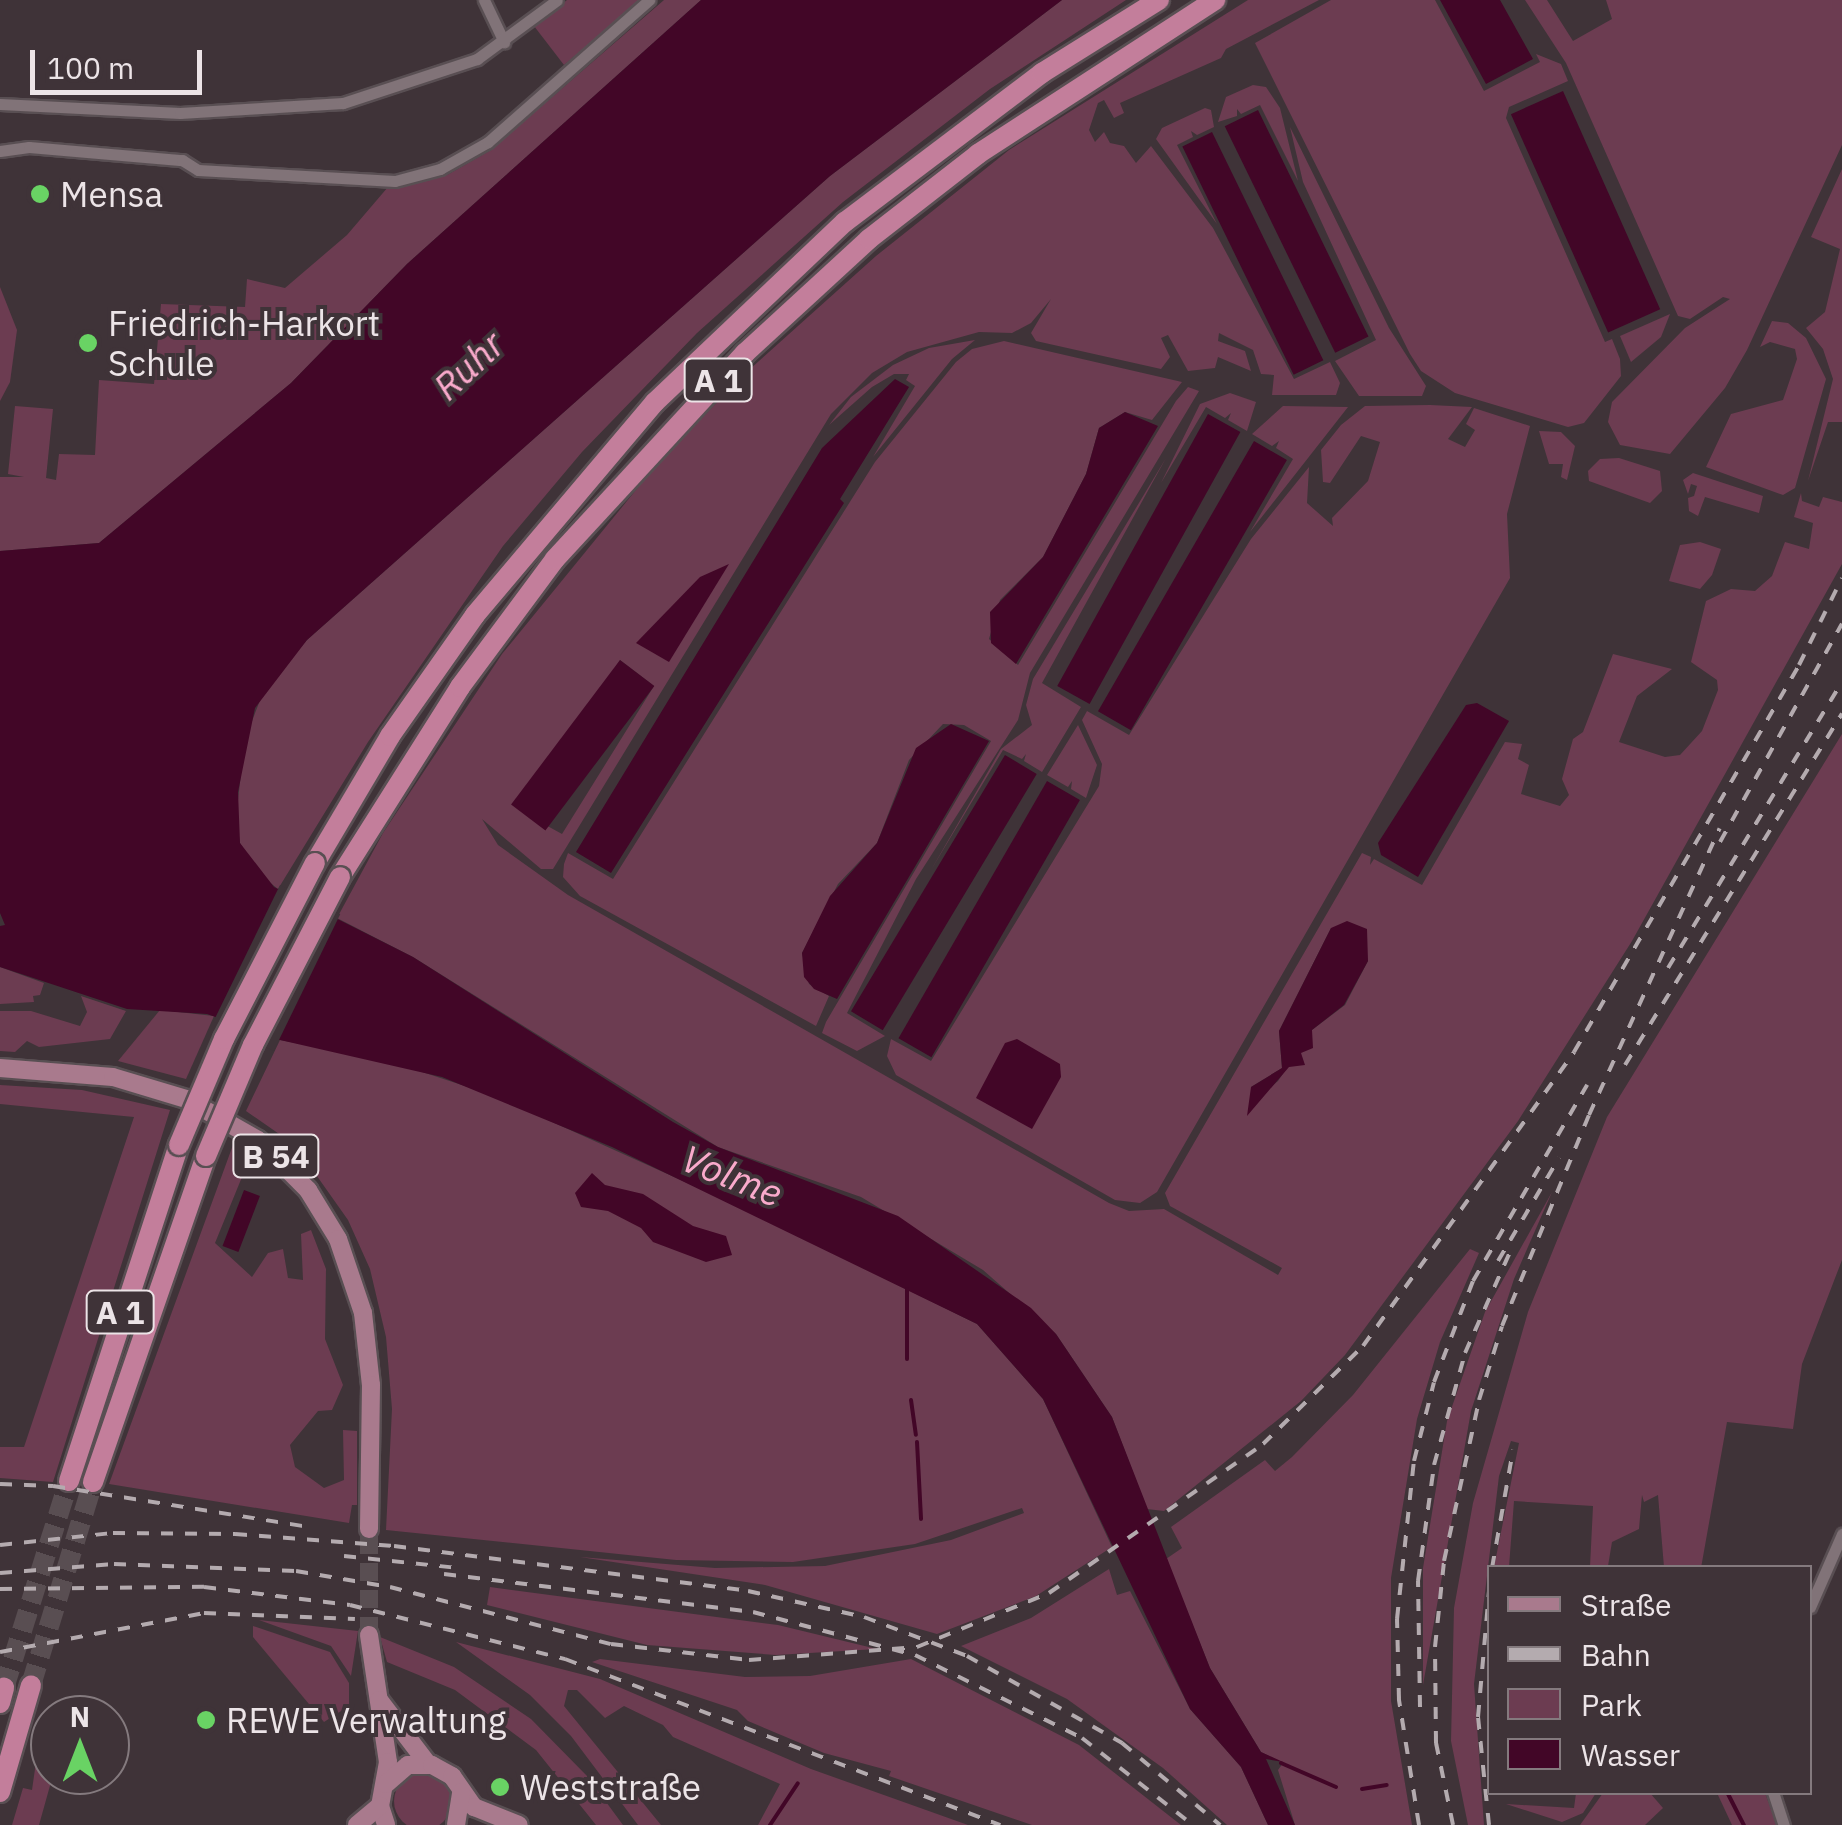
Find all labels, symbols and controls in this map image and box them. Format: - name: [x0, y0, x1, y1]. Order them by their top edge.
- scale bar: [35, 30, 208, 92]
- text: 100 m: [47, 48, 134, 87]
- place label: Mensa: [60, 173, 163, 215]
- marker: Mensa: [29, 183, 51, 205]
- place label: Friedrich-Harkort Schule: [108, 302, 380, 384]
- water label: Ruhr: [423, 321, 513, 409]
- marker: Friedrich-Harkort Schule: [77, 332, 99, 354]
- road number: A 1: [683, 353, 753, 407]
- road number: B 54: [231, 1129, 321, 1183]
- water label: Volme: [675, 1134, 789, 1216]
- road number: A 1: [85, 1285, 155, 1339]
- legend: [1487, 1565, 1812, 1795]
- text: Straße: [1581, 1585, 1672, 1624]
- text: Bahn: [1581, 1635, 1651, 1674]
- text: Park: [1581, 1685, 1642, 1724]
- north arrow: [30, 1695, 130, 1795]
- text: N: [70, 1698, 90, 1735]
- place label: REWE Verwaltung: [226, 1699, 506, 1741]
- marker: REWE Verwaltung: [195, 1709, 217, 1731]
- text: Wasser: [1581, 1735, 1680, 1774]
- place label: Weststraße: [520, 1766, 701, 1808]
- marker: Weststraße: [489, 1776, 511, 1798]

